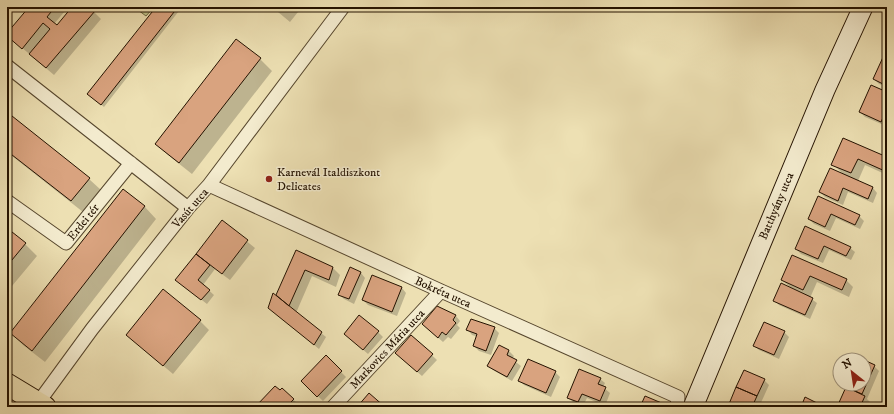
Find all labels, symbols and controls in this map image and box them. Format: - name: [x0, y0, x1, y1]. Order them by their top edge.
- place label: Karnevál Italdiszkont Delicates: [277, 165, 380, 194]
- street label: Batthyány utca: [756, 169, 798, 242]
- marker: Karnevál Italdiszkont Delicates: [264, 174, 274, 184]
- street label: Vasút utca: [168, 185, 212, 232]
- street label: Erdei tér: [64, 201, 103, 244]
- street label: Bokréta utca: [412, 273, 474, 312]
- street label: Markovics Mária utca: [347, 306, 429, 392]
- north arrow: [832, 352, 872, 392]
- text: N: [840, 356, 855, 373]

